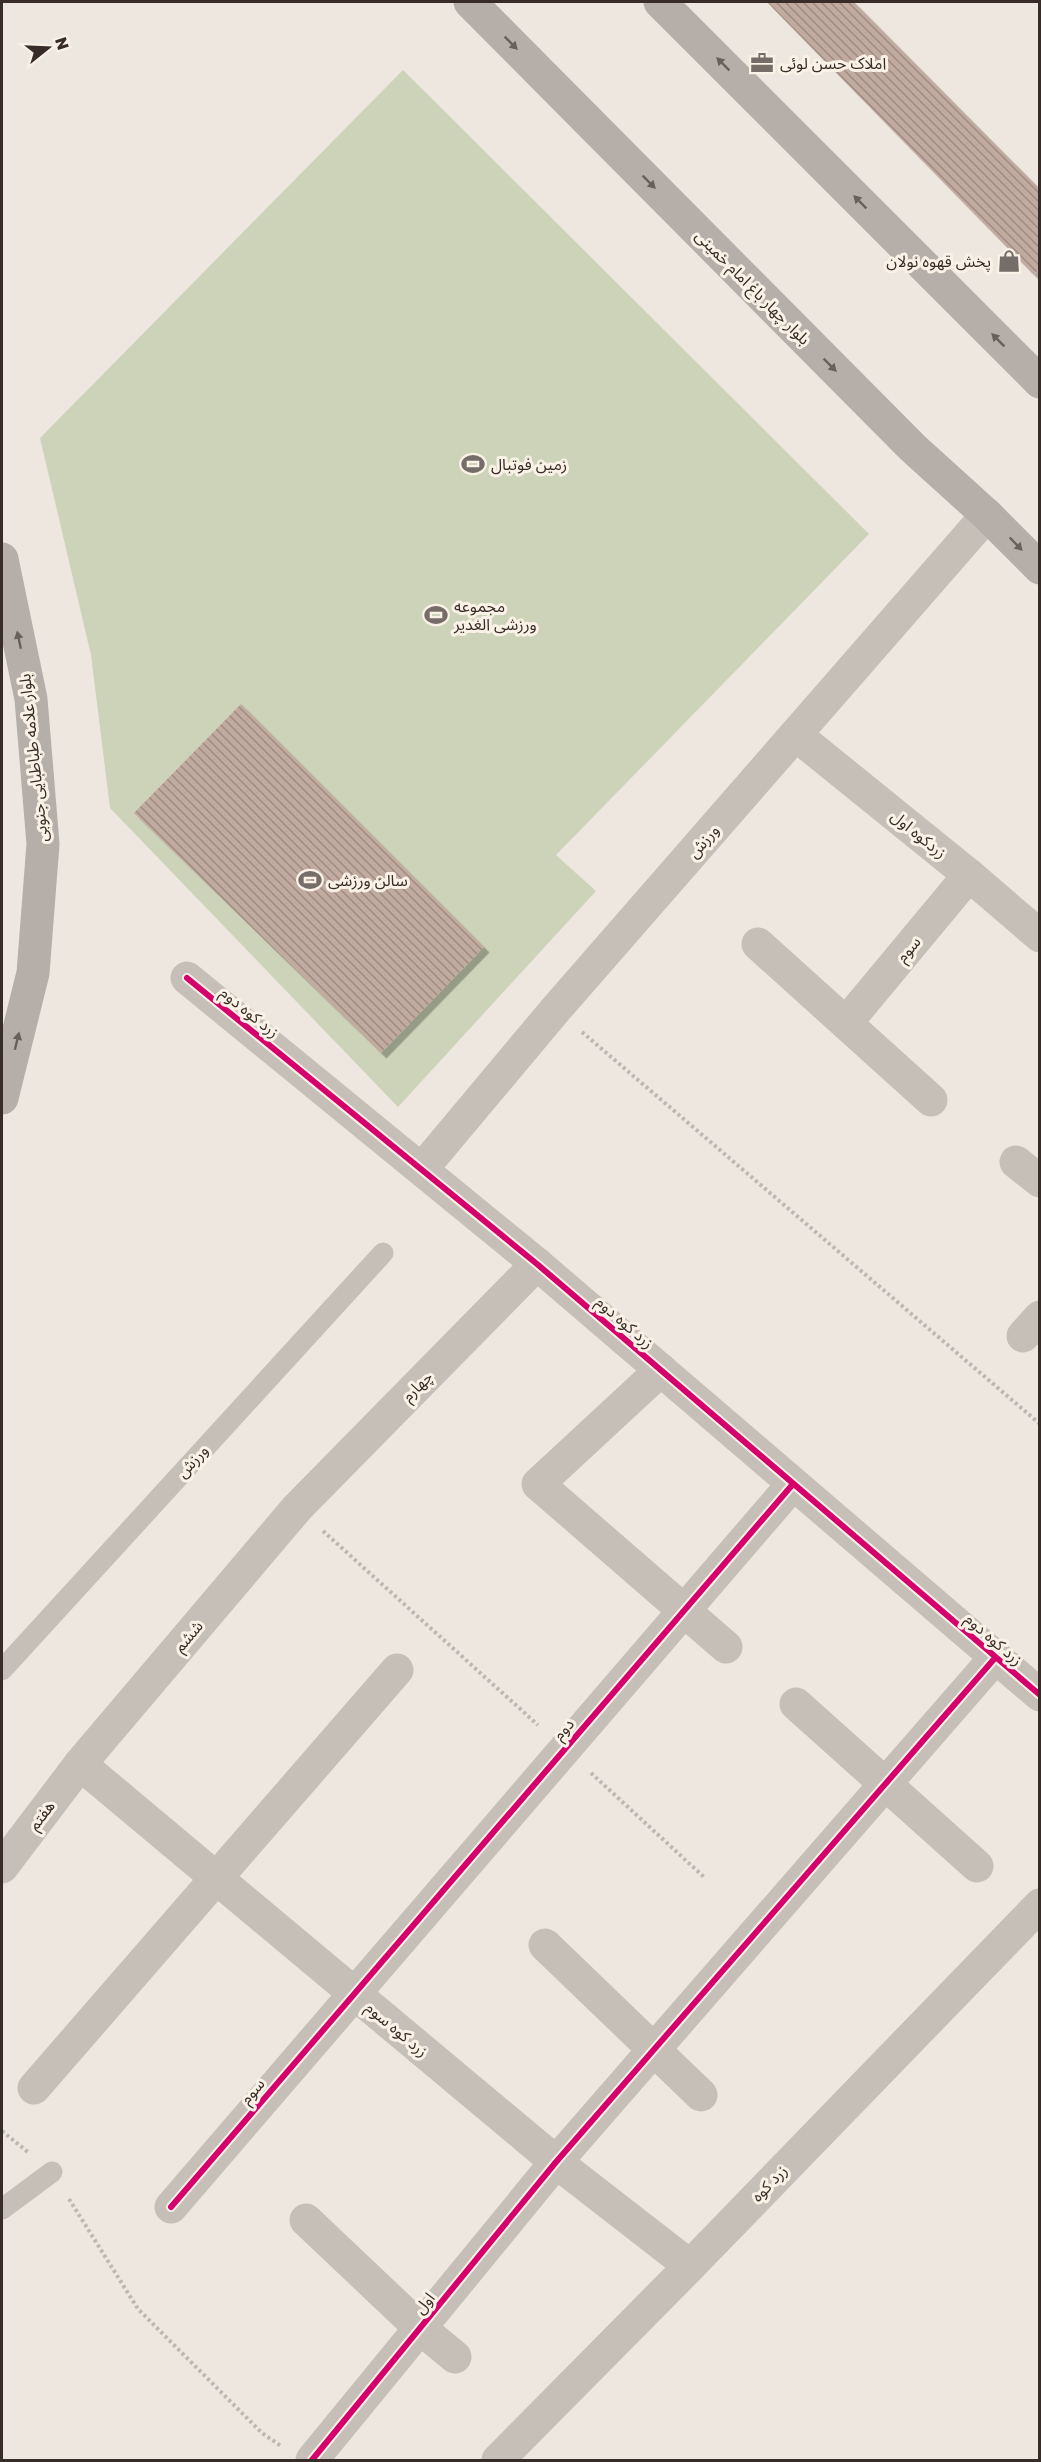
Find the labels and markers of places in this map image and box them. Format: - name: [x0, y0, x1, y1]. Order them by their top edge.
- office icon: املاک حسن لوئی: [749, 50, 775, 76]
- place label: املاک حسن لوئی: [780, 53, 886, 73]
- shop icon: پخش قهوه نولان: [996, 248, 1022, 274]
- place label: پخش قهوه نولان: [886, 251, 991, 272]
- sports icon: زمین فوتبال: [460, 451, 486, 477]
- place label: زمین فوتبال: [491, 454, 567, 475]
- place label: مجموعه ورزشی الغدیر: [453, 596, 537, 634]
- sports icon: مجموعه ورزشی الغدیر: [423, 602, 449, 628]
- sports icon: سالن ورزشی: [297, 867, 323, 893]
- place label: سالن ورزشی: [328, 870, 408, 890]

